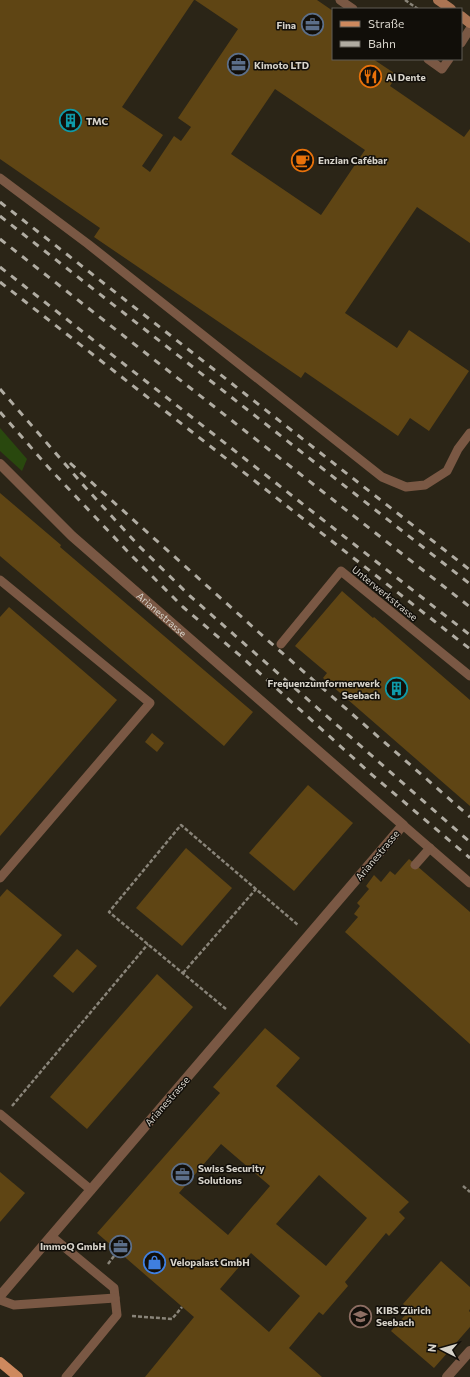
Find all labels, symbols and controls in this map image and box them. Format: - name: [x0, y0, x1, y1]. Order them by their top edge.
- legend: [332, 8, 462, 60]
- office icon: Fina: [299, 12, 325, 38]
- text: Straße: [368, 16, 404, 30]
- place label: Fina: [276, 19, 296, 31]
- text: Bahn: [368, 36, 396, 50]
- office icon: Kimoto LTD: [225, 52, 251, 78]
- place label: Kimoto LTD: [254, 59, 309, 71]
- restaurant icon: Al Dente: [358, 64, 384, 90]
- place label: Al Dente: [386, 71, 426, 83]
- building icon: TMC: [58, 108, 84, 134]
- place label: TMC: [86, 115, 108, 127]
- cafe icon: Enzian Cafébar: [289, 147, 315, 173]
- place label: Enzian Cafébar: [318, 154, 387, 166]
- street label: Unterwerkstrasse: [350, 563, 420, 623]
- street label: Arianestrasse: [135, 590, 189, 639]
- building icon: Frequenzumformerwerk Seebach: [383, 676, 409, 702]
- place label: Frequenzumformerwerk Seebach: [267, 677, 380, 701]
- street label: Arianestrasse: [353, 827, 401, 883]
- street label: Arianestrasse: [142, 1074, 192, 1128]
- office icon: Swiss Security Solutions: [170, 1161, 196, 1187]
- place label: Swiss Security Solutions: [198, 1162, 265, 1186]
- office icon: ImmoQ GmbH: [108, 1233, 134, 1259]
- place label: ImmoQ GmbH: [40, 1240, 106, 1252]
- shop icon: Velopalast GmbH: [141, 1249, 167, 1275]
- place label: Velopalast GmbH: [170, 1256, 250, 1268]
- school or university icon: KIBS Zürich Seebach: [348, 1303, 374, 1329]
- place label: KIBS Zürich Seebach: [376, 1304, 431, 1328]
- north arrow: [422, 1329, 462, 1369]
- text: N: [425, 1343, 438, 1353]

